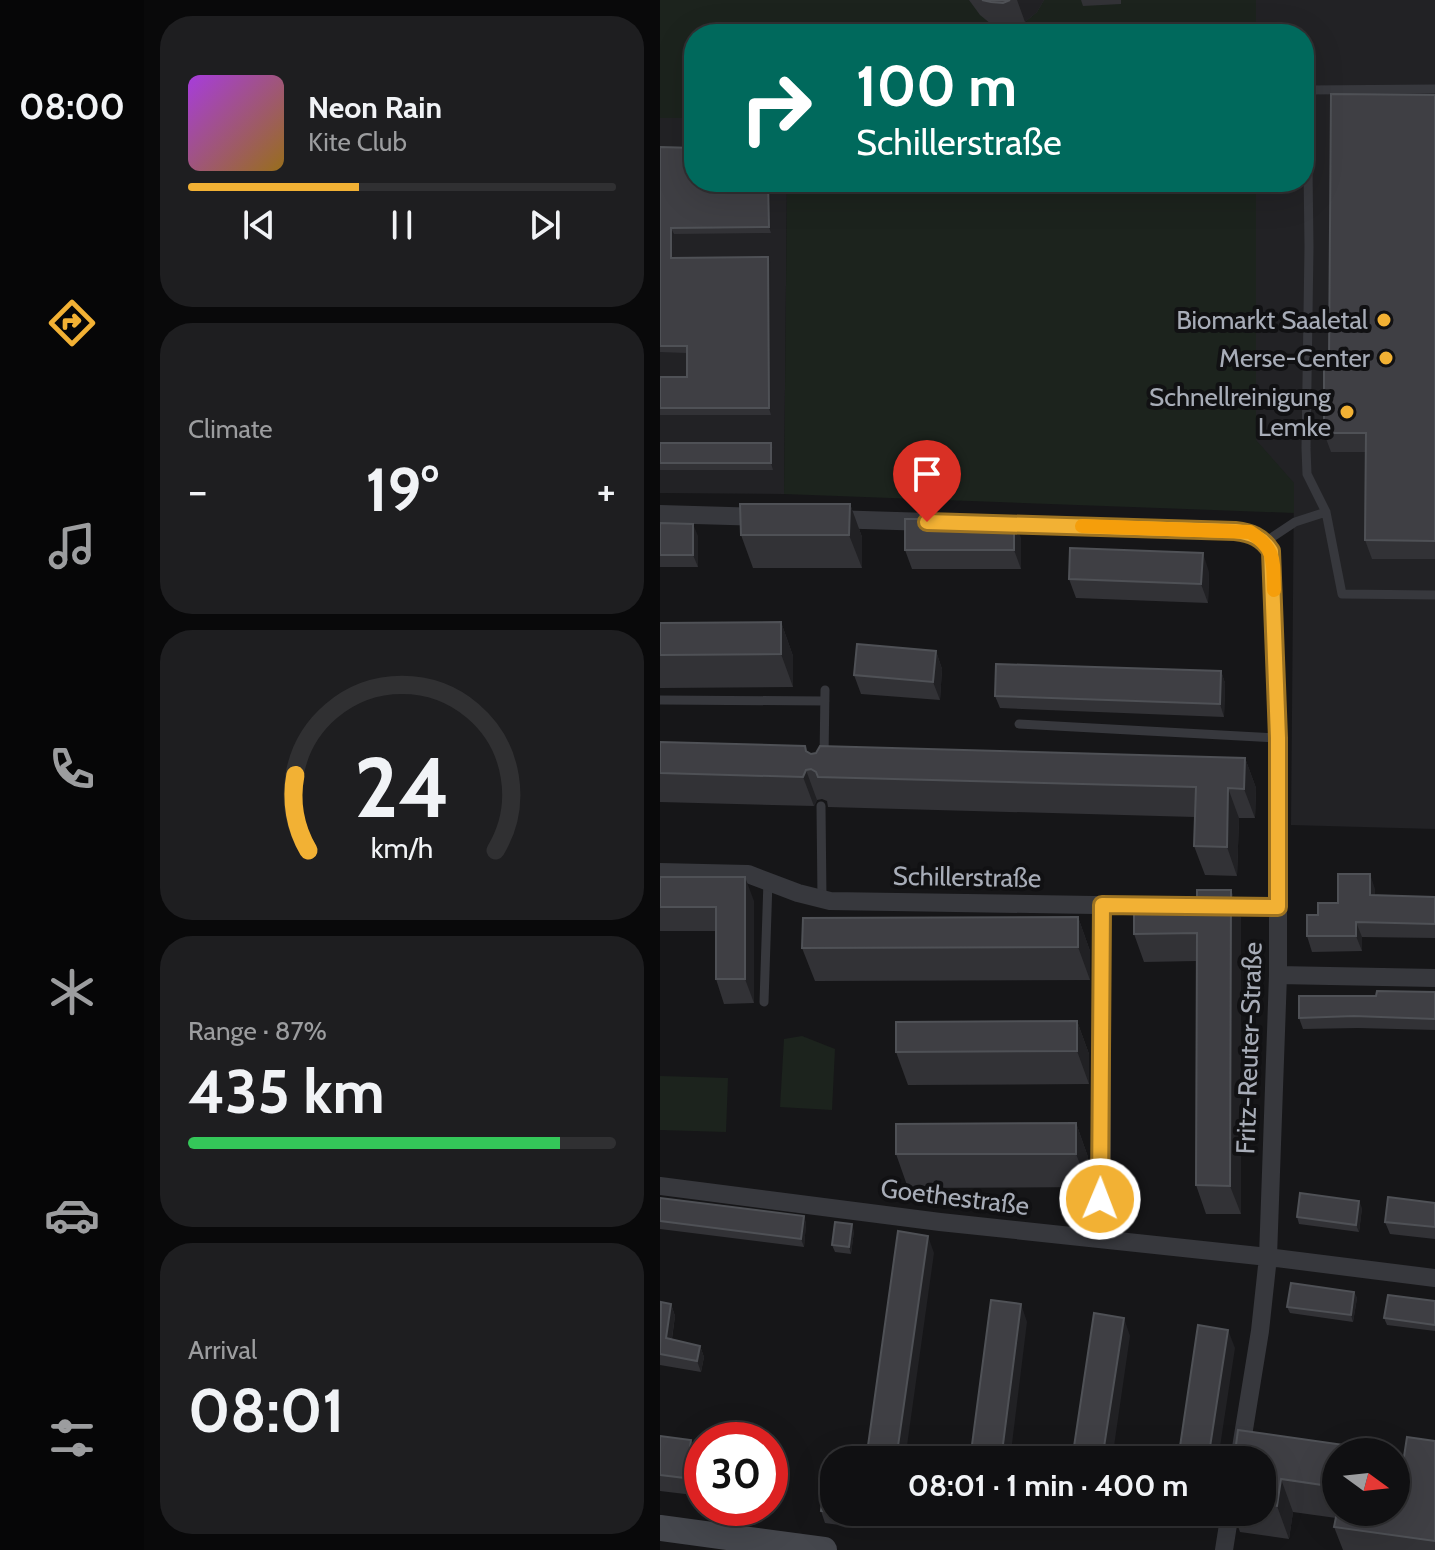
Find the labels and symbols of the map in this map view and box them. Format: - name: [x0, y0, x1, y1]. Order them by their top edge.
- place label: Biomarkt Saaletal: [1176, 304, 1368, 336]
- marker: Biomarkt Saaletal: [1375, 311, 1393, 329]
- place label: Merse-Center: [1219, 342, 1371, 374]
- marker: Merse-Center: [1377, 349, 1395, 367]
- place label: Schnellreinigung Lemke: [1149, 381, 1332, 443]
- marker: Schnellreinigung Lemke: [1338, 403, 1356, 421]
- pin: [893, 440, 961, 522]
- street label: Schillerstraße: [892, 860, 1042, 894]
- street label: Fritz-Reuter-Straße: [1229, 941, 1269, 1155]
- position arrow: [1058, 1157, 1142, 1241]
- street label: Goethestraße: [879, 1172, 1031, 1222]
- speed limit sign: 30: [684, 1422, 788, 1526]
- north arrow: [1322, 1438, 1410, 1526]

